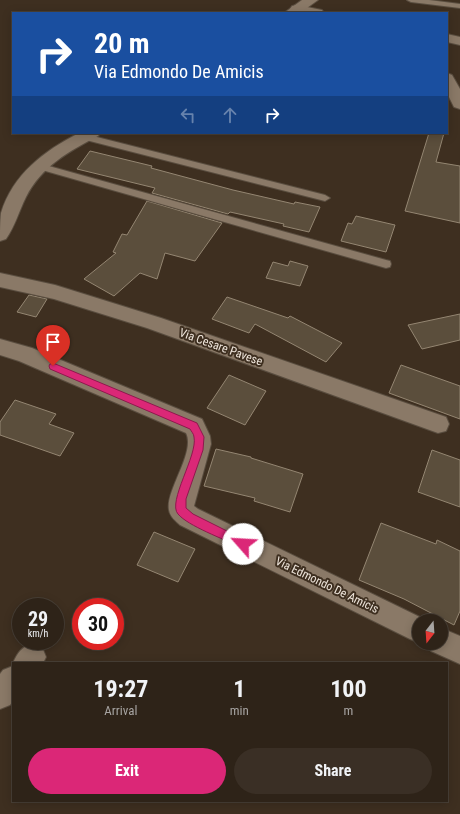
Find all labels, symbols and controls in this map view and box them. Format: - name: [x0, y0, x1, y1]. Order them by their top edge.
- text: 20 m: [94, 27, 150, 60]
- icon: right: [28, 28, 80, 80]
- text: Via Edmondo De Amicis: [94, 61, 264, 82]
- icon: left: [177, 104, 199, 126]
- icon: ahead: [219, 104, 241, 126]
- icon: right: [261, 104, 283, 126]
- pin: [36, 325, 70, 366]
- street label: Via Cesare Pavese: [177, 325, 265, 369]
- icon: arrive: [42, 331, 64, 353]
- position arrow: [222, 523, 264, 565]
- street label: Via Edmondo De Amicis: [273, 554, 381, 616]
- speed limit sign: 30: [72, 598, 124, 650]
- text: 29: [28, 607, 48, 631]
- north arrow: [412, 614, 448, 650]
- map controls: [412, 614, 448, 650]
- text: km/h: [28, 628, 48, 639]
- text: 19:27: [93, 675, 148, 703]
- text: 1: [233, 675, 245, 703]
- text: 100: [330, 675, 367, 703]
- text: Arrival: [104, 703, 137, 718]
- text: min: [230, 703, 249, 718]
- text: m: [344, 703, 353, 718]
- button: Exit: [28, 748, 226, 794]
- button: Share: [234, 748, 432, 794]

